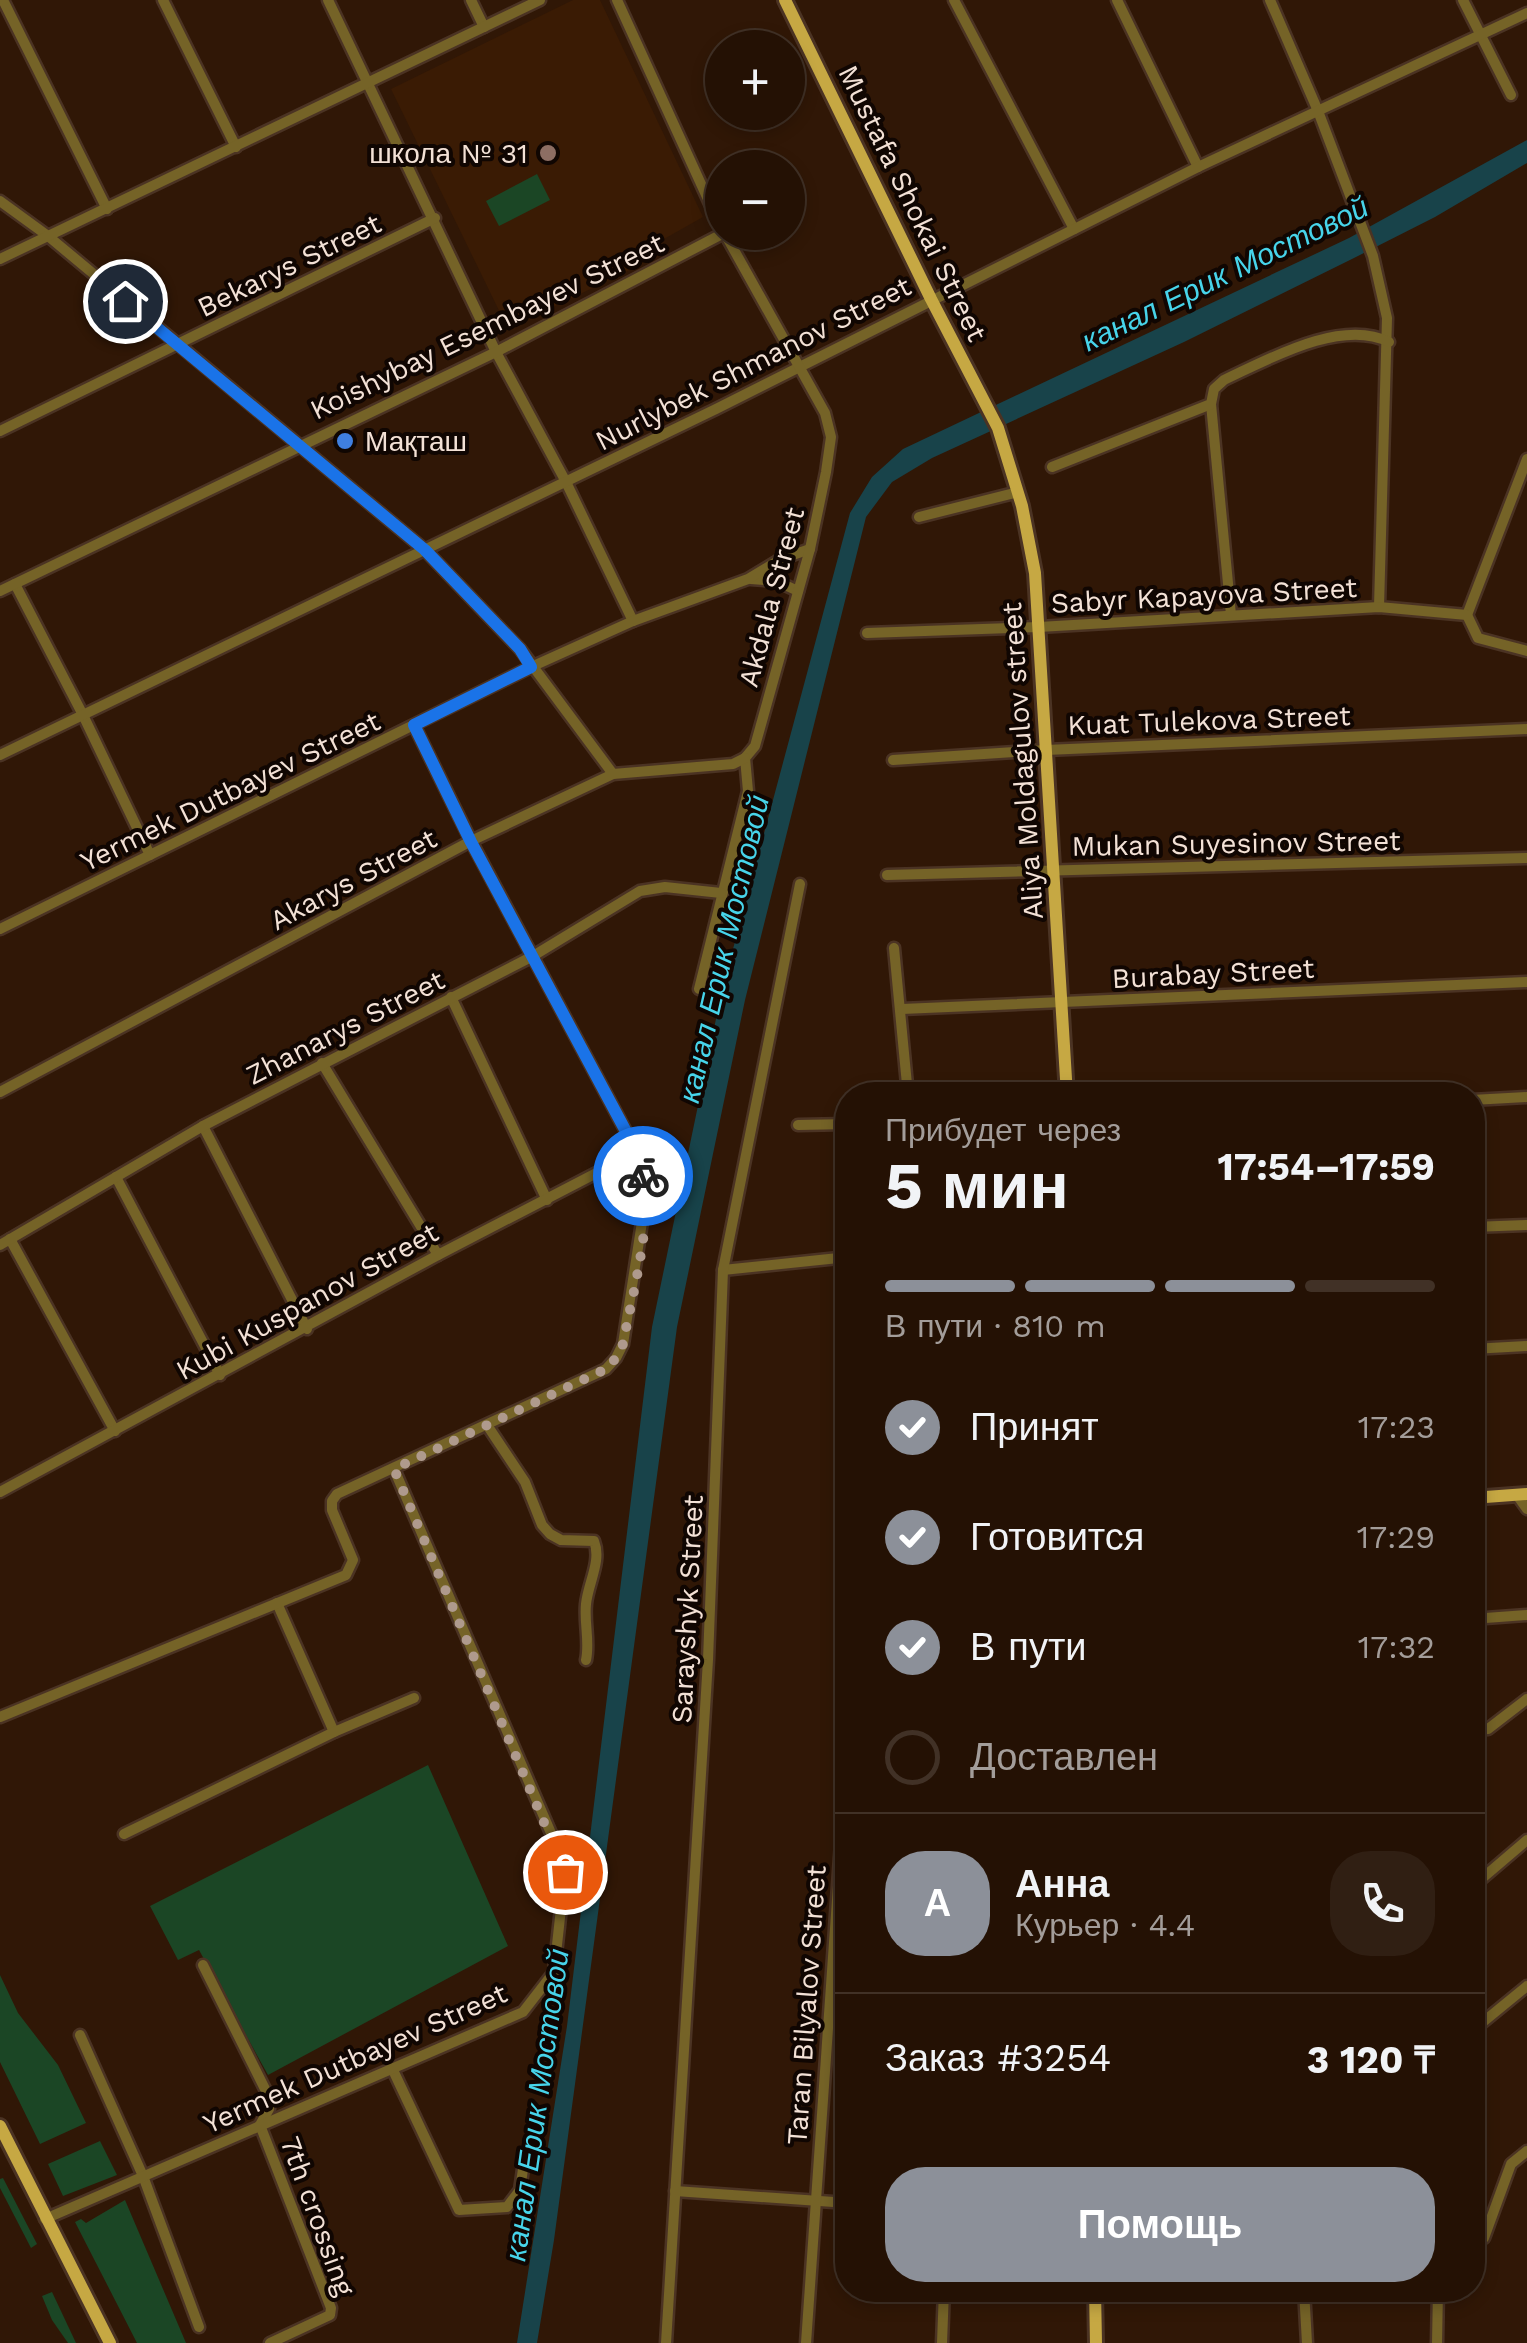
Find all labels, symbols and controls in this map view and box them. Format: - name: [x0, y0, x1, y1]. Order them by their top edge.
- map controls: [705, 30, 805, 250]
- button: +: [705, 30, 805, 130]
- street label: Mustafa Shokai Street: [831, 60, 994, 347]
- place label: школа № 31: [369, 137, 528, 170]
- marker: школа № 31: [537, 142, 559, 164]
- button: −: [705, 150, 805, 250]
- water label: канал Ерик Мостовой: [1076, 189, 1374, 358]
- street label: Bekarys Street: [192, 207, 387, 324]
- street label: Koishybay Esembayev Street: [305, 226, 670, 427]
- pin: [83, 259, 168, 344]
- street label: Nurlybek Shmanov Street: [590, 269, 917, 457]
- icon: home: [98, 274, 153, 329]
- place label: Мақташ: [365, 425, 467, 458]
- marker: Мақташ: [334, 430, 356, 452]
- street label: Akdala Street: [732, 503, 811, 691]
- street label: Sabyr Kapayova Street: [1050, 571, 1358, 620]
- street label: Aliya Moldagulov street: [995, 601, 1050, 921]
- street label: Kuat Tulekova Street: [1067, 699, 1351, 742]
- street label: Yermek Dutbayev Street: [75, 704, 386, 878]
- water label: канал Ерик Мостовой: [671, 791, 776, 1106]
- street label: Akarys Street: [264, 822, 442, 937]
- street label: Mukan Suyesinov Street: [1071, 824, 1401, 863]
- street label: Burabay Street: [1111, 952, 1315, 995]
- street label: Zhanarys Street: [241, 963, 450, 1092]
- text: Прибудет через: [885, 1111, 1121, 1149]
- courier: [593, 1126, 693, 1226]
- text: 17:54–17:59: [1217, 1145, 1435, 1189]
- text: 5 мин: [885, 1148, 1069, 1224]
- icon: bike: [616, 1149, 671, 1204]
- street label: Kubi Kuspanov Street: [170, 1216, 444, 1387]
- text: В пути · 810 m: [885, 1307, 1106, 1345]
- icon: check: [885, 1400, 940, 1455]
- text: Принят: [970, 1405, 1099, 1449]
- text: 17:23: [1358, 1408, 1435, 1446]
- street label: Sarayshyk Street: [665, 1494, 710, 1724]
- icon: check: [885, 1510, 940, 1565]
- text: Готовится: [970, 1515, 1144, 1559]
- text: 17:29: [1357, 1518, 1435, 1556]
- icon: check: [885, 1620, 940, 1675]
- text: В пути: [970, 1625, 1087, 1669]
- text: 17:32: [1358, 1628, 1435, 1666]
- text: Доставлен: [970, 1735, 1158, 1779]
- pin: [523, 1830, 608, 1915]
- icon: bag: [538, 1845, 593, 1900]
- button: phone: [1330, 1851, 1435, 1956]
- text: Анна: [1015, 1862, 1109, 1906]
- street label: Taran Bilyalov Street: [780, 1864, 833, 2146]
- text: А: [924, 1881, 951, 1925]
- text: Курьер · 4.4: [1015, 1906, 1195, 1944]
- water label: канал Ерик Мостовой: [497, 1946, 576, 2263]
- street label: Yermek Dutbayev Street: [198, 1976, 512, 2140]
- text: Заказ #3254: [885, 2036, 1112, 2080]
- text: 3 120 ₸: [1307, 2038, 1435, 2082]
- street label: 7th crossing: [273, 2132, 362, 2300]
- button: Помощь: [885, 2167, 1435, 2282]

